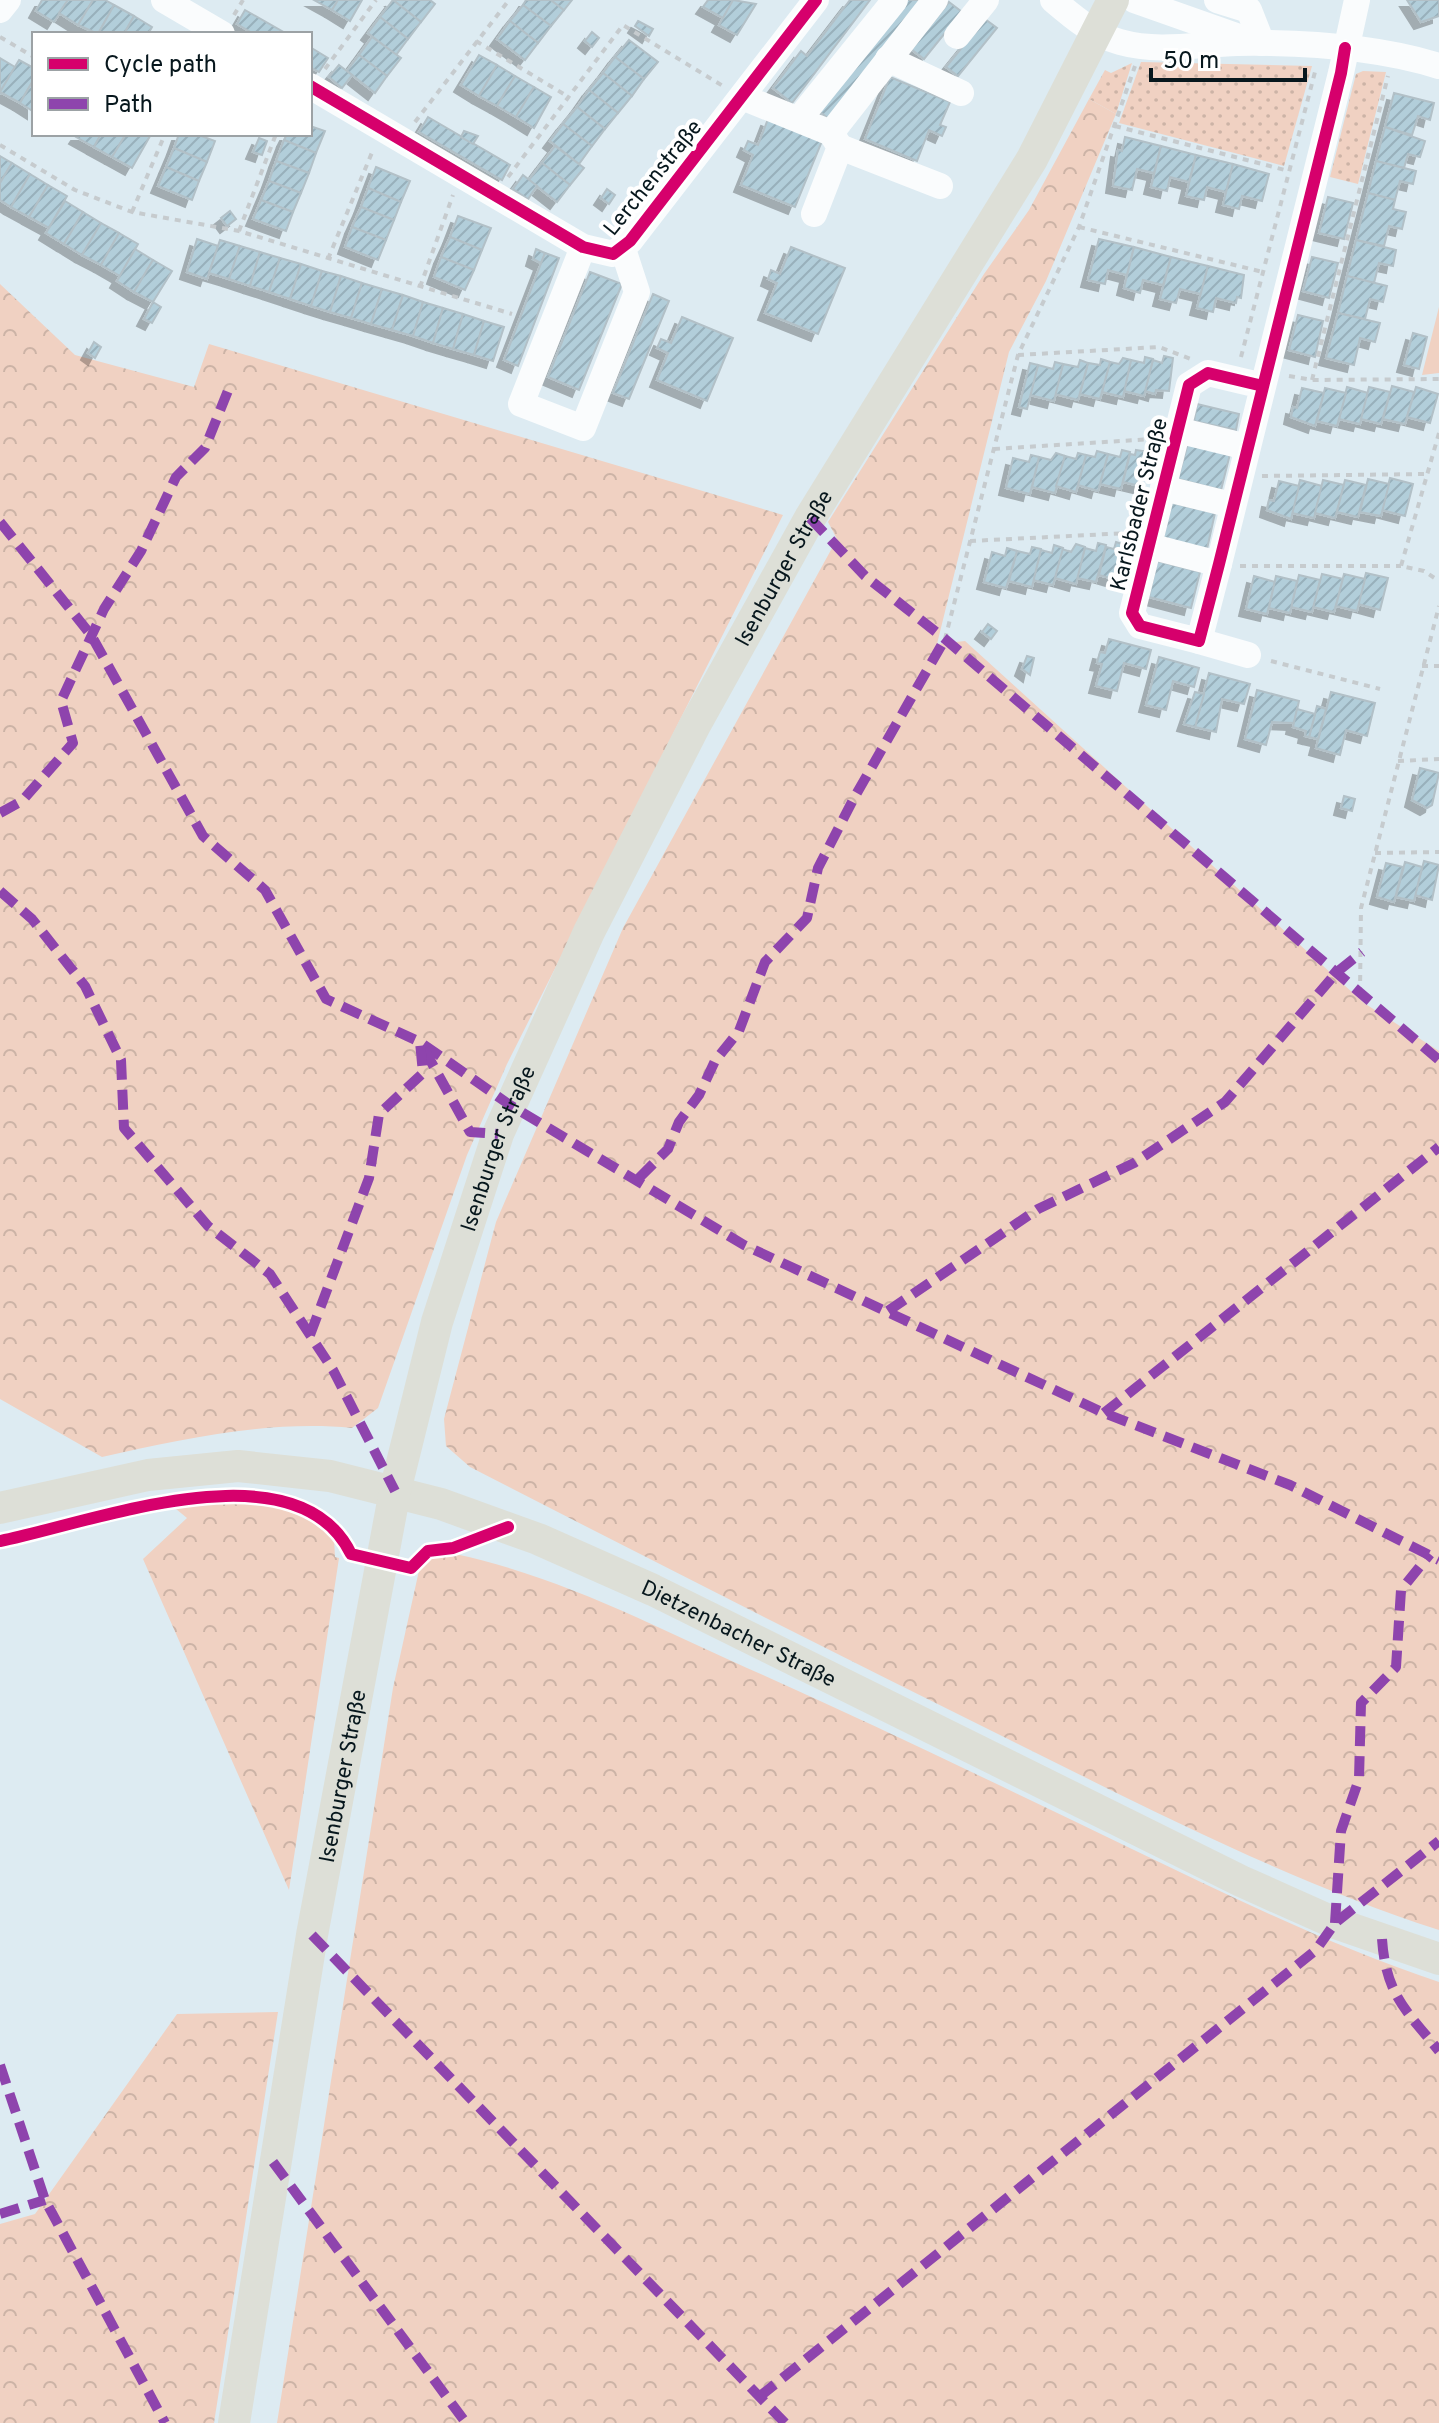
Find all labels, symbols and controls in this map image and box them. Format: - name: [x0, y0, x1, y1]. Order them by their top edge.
- legend: [32, 32, 312, 136]
- scale bar: [1151, 32, 1305, 82]
- text: 50 m: [1163, 47, 1219, 77]
- text: Cycle path: [104, 51, 217, 81]
- text: Path: [104, 91, 153, 121]
- street label: Lerchenstraße: [599, 115, 709, 242]
- street label: Karlsbader Straße: [1106, 415, 1175, 594]
- street label: Isenburger Straße: [730, 486, 840, 652]
- street label: Isenburger Straße: [456, 1062, 543, 1235]
- street label: Dietzenbacher Straße: [636, 1575, 840, 1694]
- street label: Isenburger Straße: [315, 1688, 374, 1865]

